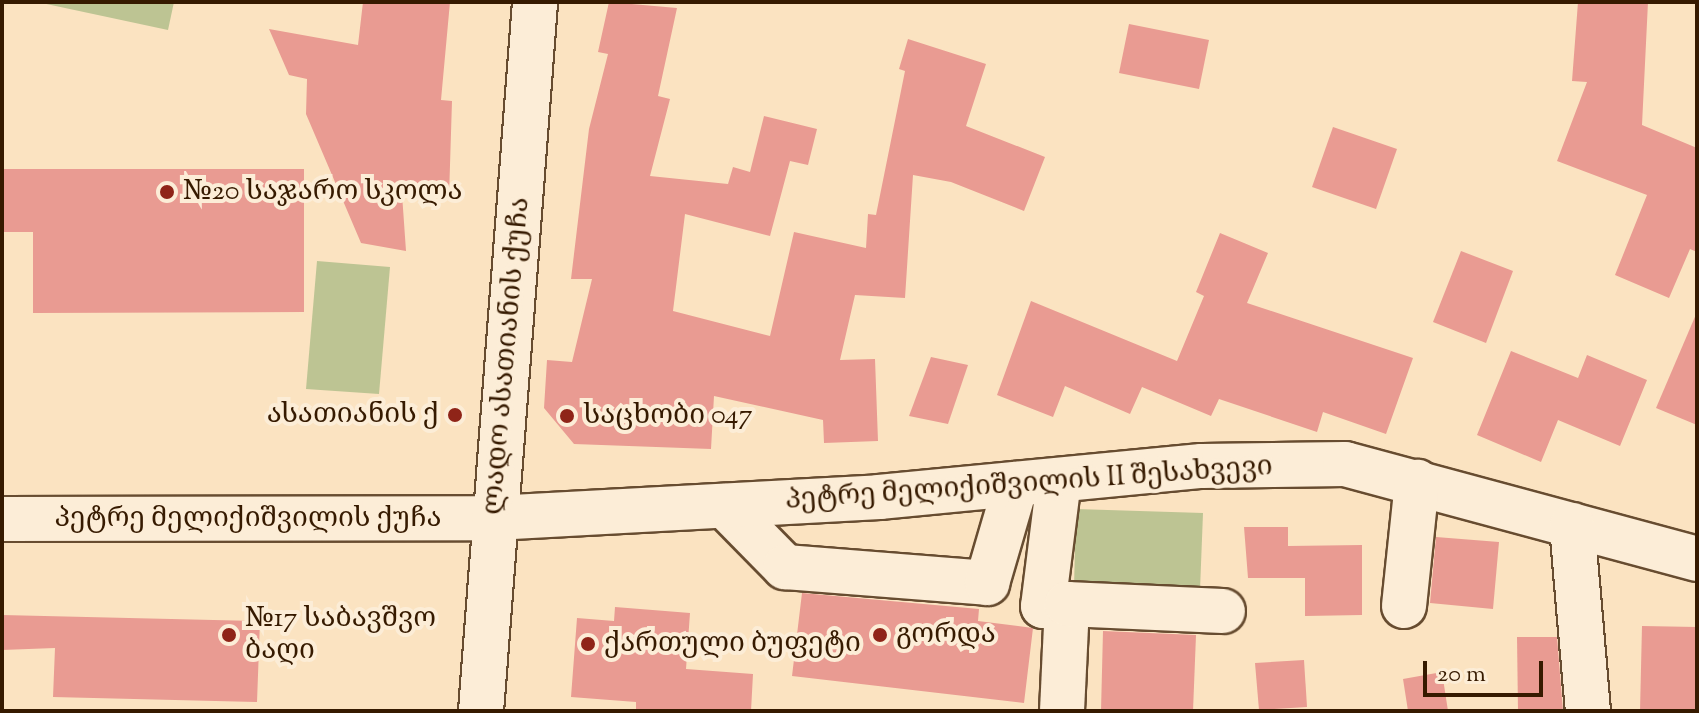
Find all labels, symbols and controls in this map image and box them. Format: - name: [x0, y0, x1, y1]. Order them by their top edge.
- place label: №20 საჯარო სკოლა: [183, 175, 463, 209]
- marker: №20 საჯარო სკოლა: [158, 183, 176, 201]
- street label: ლადო ასათიანის ქუჩა: [476, 196, 538, 516]
- place label: ასათიანის ქ: [267, 398, 439, 432]
- place label: საცხობი 047: [583, 399, 753, 433]
- marker: ასათიანის ქ: [446, 406, 464, 424]
- marker: საცხობი 047: [558, 407, 576, 425]
- street label: პეტრე მელიქიშვილის II შესახვევი: [784, 450, 1274, 518]
- street label: პეტრე მელიქიშვილის ქუჩა: [54, 502, 442, 536]
- place label: №17 საბავშვო ბაღი: [245, 602, 436, 668]
- place label: გორდა: [896, 618, 996, 652]
- marker: №17 საბავშვო ბაღი: [220, 626, 238, 644]
- marker: გორდა: [871, 626, 889, 644]
- place label: ქართული ბუფეტი: [604, 627, 861, 661]
- marker: ქართული ბუფეტი: [579, 635, 597, 653]
- scale bar: [1427, 645, 1547, 695]
- text: 20 m: [1437, 658, 1486, 692]

